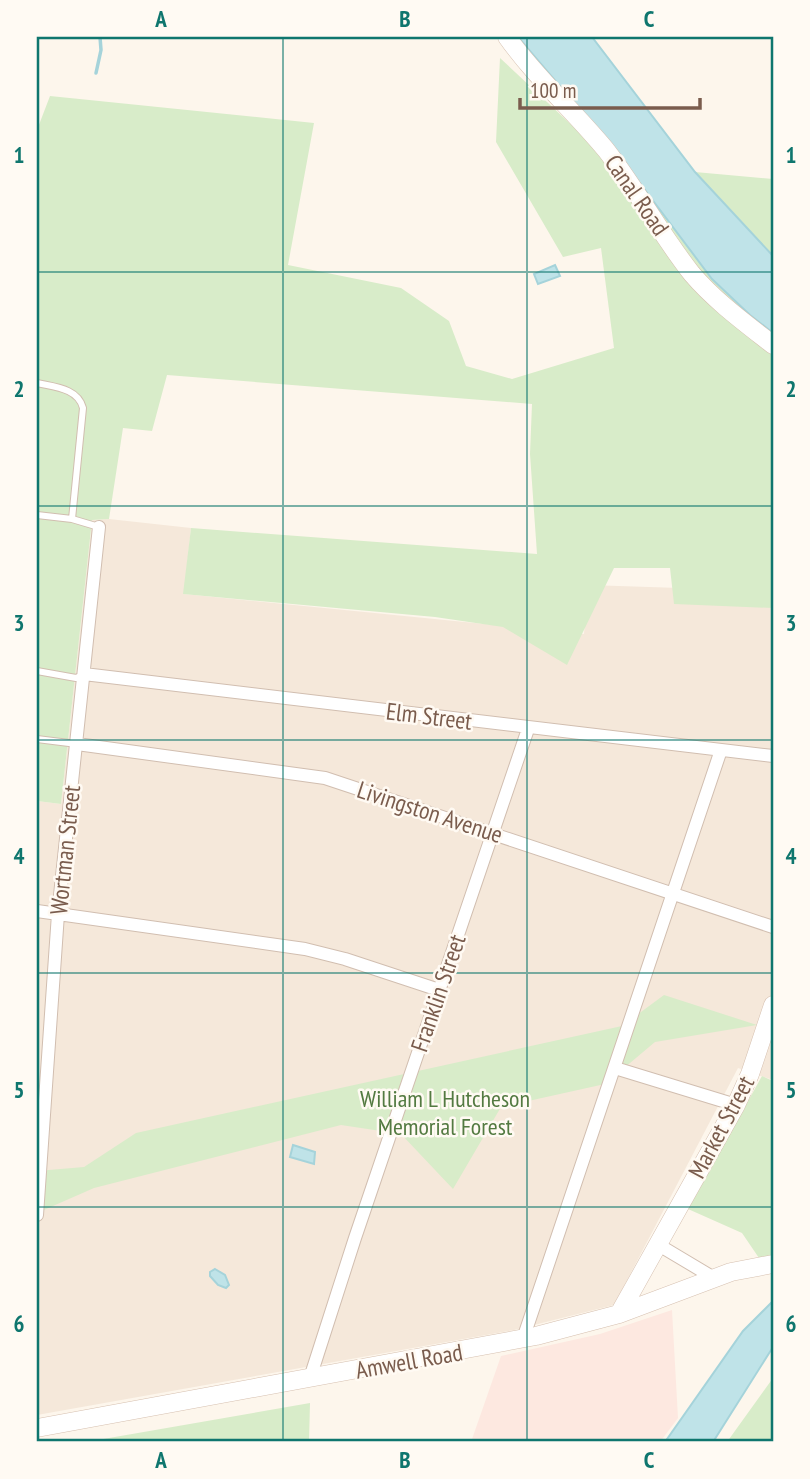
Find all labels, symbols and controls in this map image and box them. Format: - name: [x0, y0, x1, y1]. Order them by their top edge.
- text: A: [154, 4, 167, 33]
- text: B: [399, 4, 411, 33]
- text: C: [644, 4, 655, 33]
- scale bar: [520, 66, 700, 110]
- text: 100 m: [530, 77, 576, 104]
- text: 1: [14, 140, 25, 169]
- text: 1: [786, 140, 797, 169]
- street label: Canal Road: [598, 148, 676, 242]
- text: 2: [14, 374, 25, 403]
- text: 2: [786, 374, 797, 403]
- text: 3: [14, 608, 25, 637]
- text: 3: [786, 608, 797, 637]
- street label: Elm Street: [384, 695, 474, 737]
- street label: Livingston Avenue: [353, 774, 507, 850]
- street label: Wortman Street: [43, 783, 87, 916]
- text: 4: [14, 841, 25, 870]
- text: 4: [786, 841, 797, 870]
- street label: Franklin Street: [403, 930, 473, 1056]
- street label: Market Street: [681, 1070, 761, 1184]
- text: 5: [14, 1075, 25, 1104]
- text: 5: [786, 1075, 797, 1104]
- park label: William L Hutcheson Memorial Forest: [360, 1083, 530, 1142]
- text: 6: [14, 1309, 25, 1338]
- text: 6: [786, 1309, 797, 1338]
- street label: Amwell Road: [353, 1336, 465, 1386]
- text: A: [154, 1445, 167, 1474]
- text: B: [399, 1445, 411, 1474]
- text: C: [644, 1445, 655, 1474]

